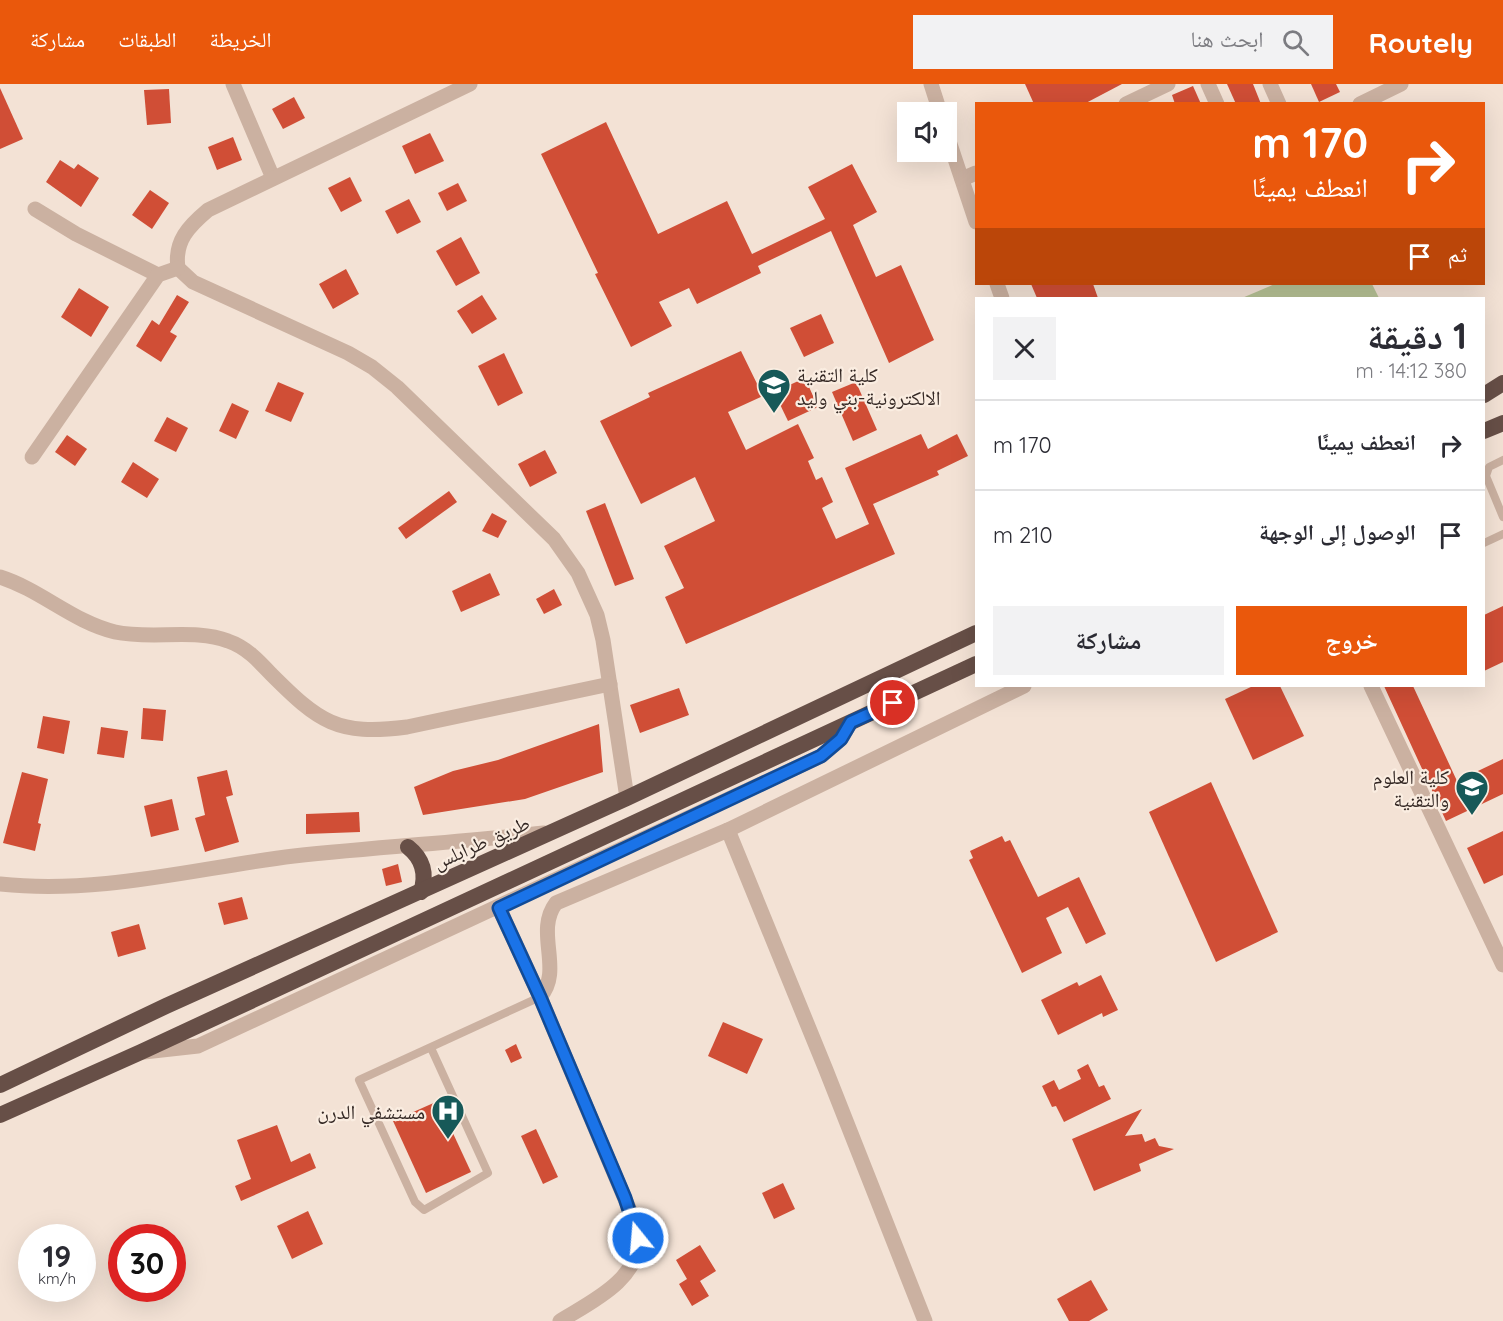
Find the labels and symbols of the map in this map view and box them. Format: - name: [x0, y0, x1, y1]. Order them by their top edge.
- place label: كلية التقنية الالكترونية-بني وليد: [797, 362, 941, 414]
- school or university icon: كلية التقنية الالكترونية-بني وليد: [756, 367, 792, 414]
- pin: [867, 677, 918, 728]
- place label: كلية العلوم والتقنية: [1373, 764, 1449, 812]
- school or university icon: كلية العلوم والتقنية: [1454, 769, 1490, 816]
- street label: طريق طرابلس: [429, 810, 533, 874]
- hospital icon: مستشفي الدرن: [430, 1093, 466, 1140]
- place label: مستشفي الدرن: [317, 1099, 425, 1128]
- position arrow: [606, 1206, 670, 1270]
- speed limit sign: 30: [108, 1224, 186, 1302]

